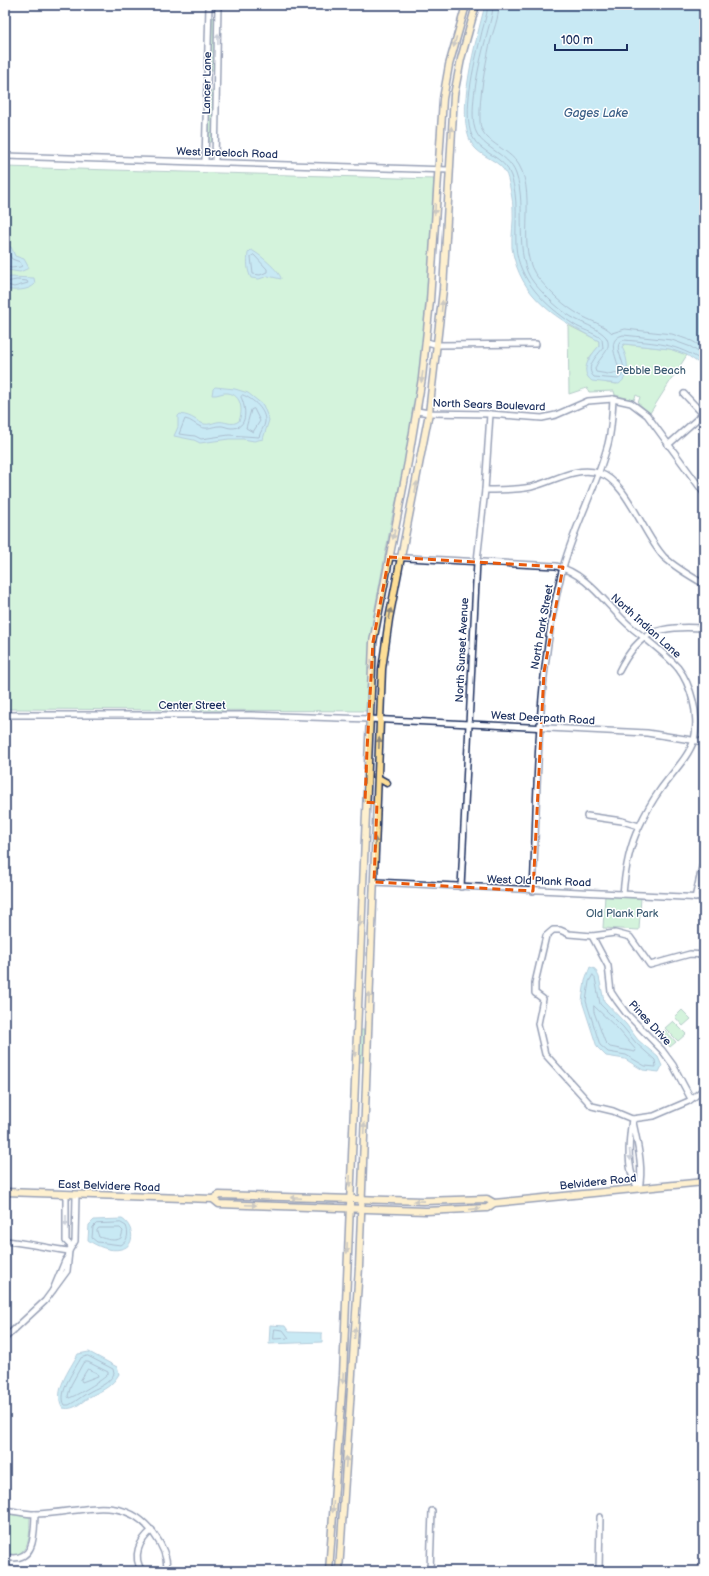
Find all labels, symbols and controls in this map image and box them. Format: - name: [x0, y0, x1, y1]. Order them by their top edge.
- scale bar: [555, 26, 627, 52]
- one-way arrow: [214, 33, 221, 45]
- text: 100 m: [561, 33, 593, 48]
- one-way arrow: [452, 36, 458, 49]
- street label: Lancer Lane: [200, 51, 214, 114]
- water label: Gages Lake: [564, 106, 628, 121]
- one-way arrow: [448, 126, 455, 138]
- street label: West Braeloch Road: [176, 145, 278, 161]
- one-way arrow: [432, 203, 439, 215]
- one-way arrow: [438, 300, 445, 312]
- park label: Pebble Beach: [616, 364, 686, 377]
- one-way arrow: [419, 370, 425, 383]
- street label: North Sears Boulevard: [432, 397, 546, 413]
- one-way arrow: [413, 481, 419, 493]
- one-way arrow: [390, 528, 396, 540]
- street label: North Park Street: [528, 583, 556, 671]
- street label: North Indian Lane: [608, 591, 684, 661]
- street label: North Sunset Avenue: [453, 597, 471, 703]
- one-way arrow: [387, 608, 393, 620]
- one-way arrow: [368, 659, 375, 671]
- street label: Center Street: [158, 699, 226, 712]
- street label: West Deerpath Road: [491, 709, 595, 727]
- one-way arrow: [376, 737, 382, 750]
- one-way arrow: [372, 836, 378, 849]
- street label: West Old Plank Road: [487, 873, 591, 889]
- park label: Old Plank Park: [586, 907, 659, 920]
- one-way arrow: [357, 915, 363, 928]
- one-way arrow: [366, 992, 373, 1004]
- street label: Pines Drive: [626, 998, 674, 1048]
- one-way arrow: [352, 1045, 358, 1058]
- one-way arrow: [361, 1121, 367, 1134]
- one-way arrow: [627, 1149, 633, 1161]
- street label: Belvidere Road: [559, 1172, 637, 1192]
- one-way arrow: [346, 1175, 353, 1187]
- street label: East Belvidere Road: [58, 1178, 160, 1194]
- one-way arrow: [290, 1194, 302, 1201]
- one-way arrow: [412, 1198, 425, 1204]
- one-way arrow: [245, 1202, 257, 1209]
- one-way arrow: [469, 1206, 481, 1213]
- one-way arrow: [63, 1215, 69, 1228]
- one-way arrow: [344, 1242, 350, 1255]
- one-way arrow: [352, 1327, 359, 1339]
- one-way arrow: [339, 1371, 346, 1384]
- one-way arrow: [343, 1456, 350, 1468]
- one-way arrow: [330, 1501, 337, 1513]

